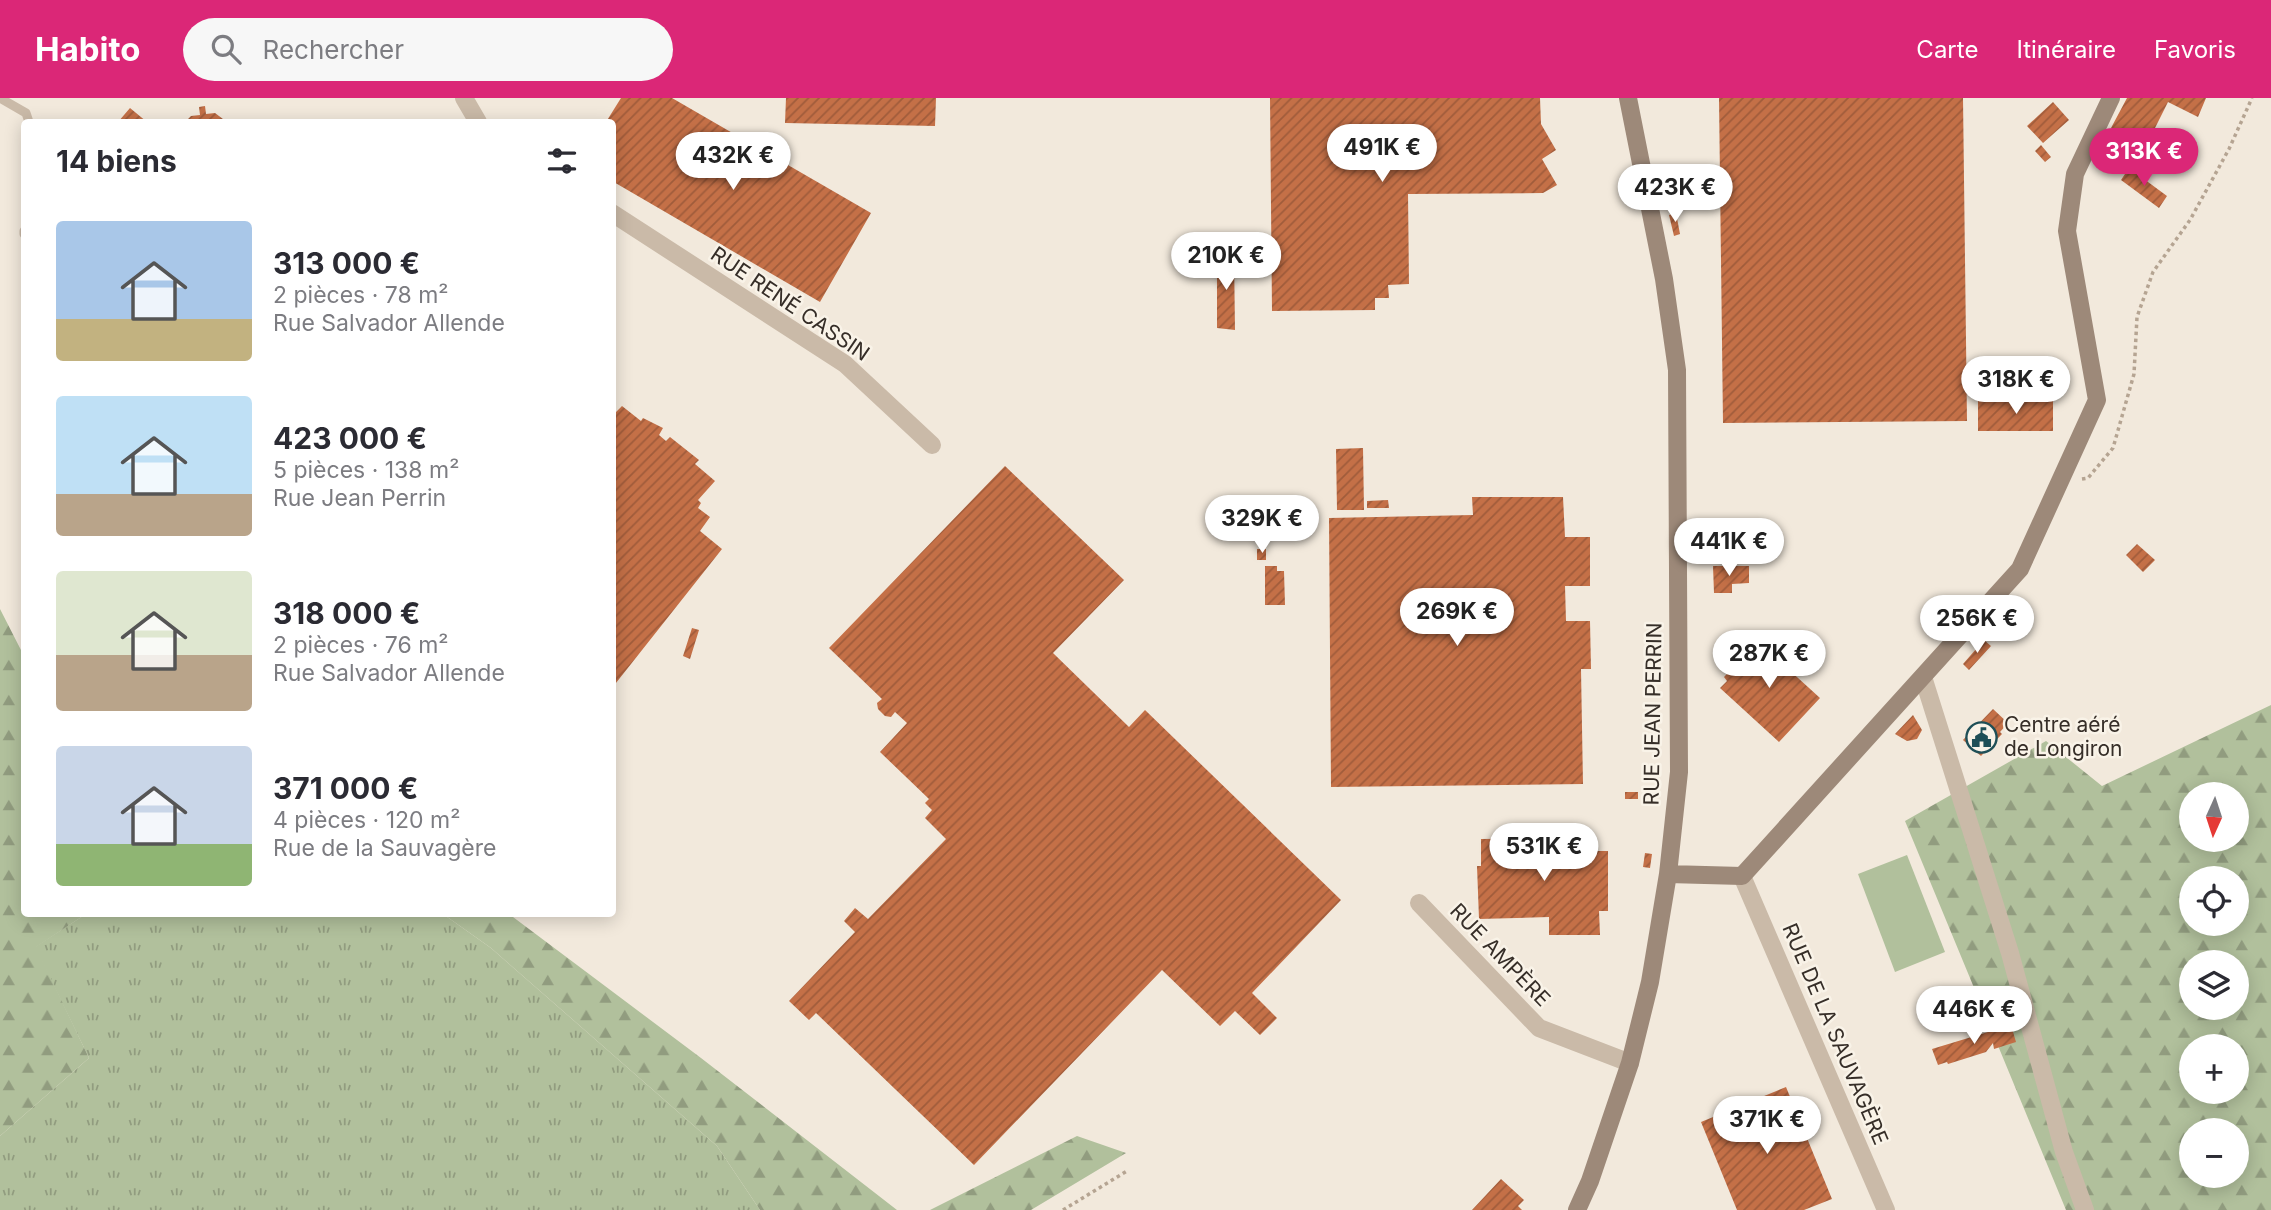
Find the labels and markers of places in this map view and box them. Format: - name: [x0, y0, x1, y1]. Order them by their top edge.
- pin: 491K €: [1325, 125, 1439, 184]
- pin: 313K €: [2087, 129, 2201, 188]
- pin: 432K €: [676, 132, 790, 192]
- pin: 423K €: [1618, 164, 1732, 224]
- pin: 210K €: [1169, 232, 1283, 292]
- pin: 318K €: [1959, 356, 2073, 416]
- pin: 329K €: [1205, 496, 1319, 555]
- pin: 441K €: [1672, 518, 1786, 578]
- pin: 269K €: [1400, 588, 1514, 648]
- pin: 256K €: [1920, 596, 2034, 655]
- pin: 287K €: [1712, 630, 1826, 690]
- place label: Centre aéré de Longiron: [2004, 712, 2122, 761]
- public building icon: Centre aéré de Longiron: [1964, 720, 1998, 754]
- pin: 531K €: [1487, 824, 1601, 883]
- pin: 446K €: [1917, 986, 2031, 1046]
- pin: 371K €: [1710, 1096, 1824, 1156]

